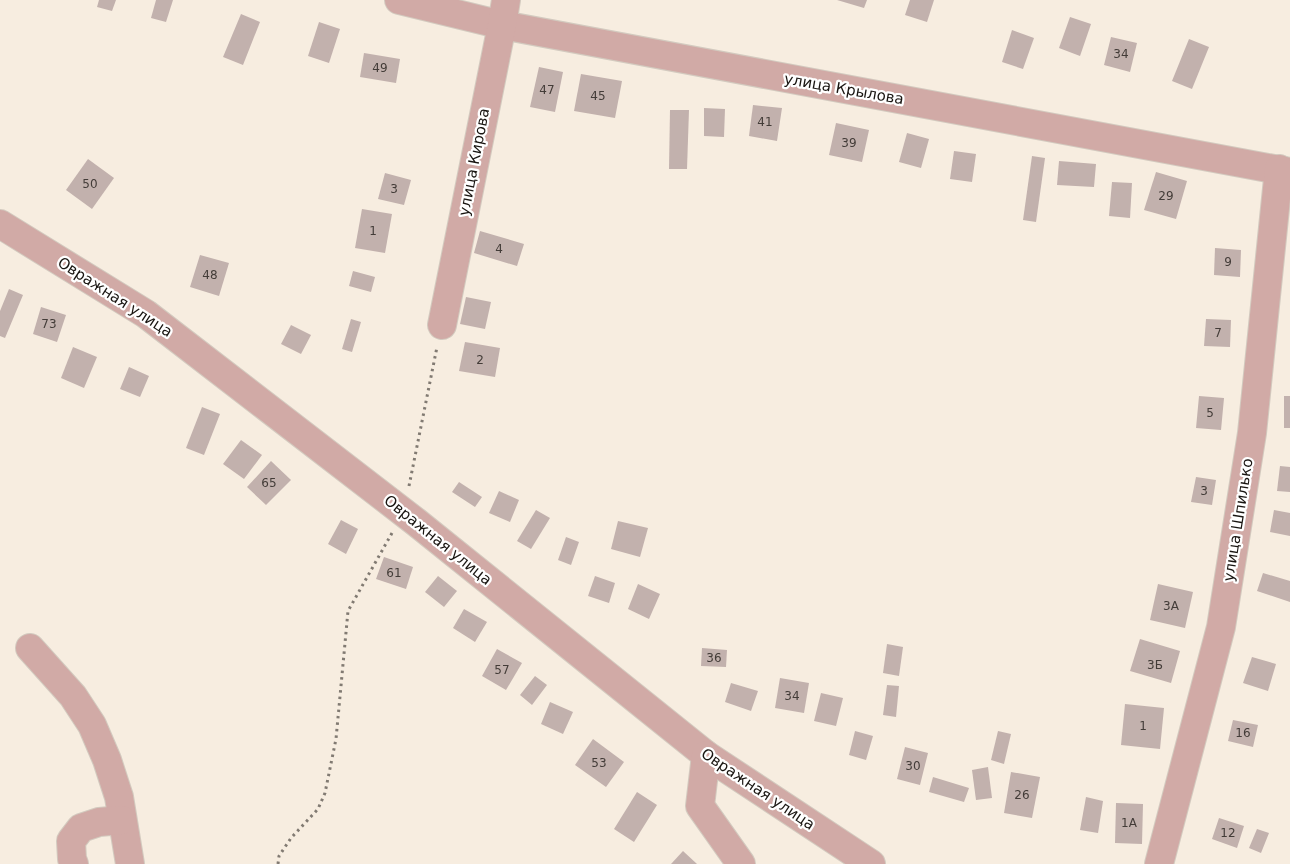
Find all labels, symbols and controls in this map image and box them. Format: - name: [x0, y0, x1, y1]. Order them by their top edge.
- house number: 34: [1113, 47, 1129, 61]
- house number: 49: [372, 61, 388, 75]
- street label: улица Крылова: [783, 70, 905, 108]
- house number: 47: [539, 83, 555, 97]
- house number: 45: [590, 89, 606, 103]
- street label: улица Кирова: [455, 107, 493, 217]
- house number: 41: [757, 115, 773, 129]
- house number: 39: [841, 136, 857, 150]
- house number: 50: [82, 177, 98, 191]
- house number: 3: [390, 182, 398, 196]
- house number: 29: [1158, 189, 1174, 203]
- house number: 1: [369, 224, 377, 238]
- house number: 4: [495, 242, 503, 256]
- street label: Овражная улица: [54, 253, 176, 341]
- house number: 9: [1224, 255, 1232, 269]
- house number: 48: [202, 268, 218, 282]
- house number: 73: [41, 317, 57, 331]
- house number: 7: [1214, 326, 1222, 340]
- house number: 2: [476, 353, 484, 367]
- house number: 5: [1206, 406, 1214, 420]
- street label: улица Шпилько: [1219, 457, 1257, 583]
- house number: 65: [261, 476, 277, 490]
- house number: 3: [1200, 484, 1208, 498]
- street label: Овражная улица: [381, 491, 495, 589]
- house number: 61: [386, 566, 402, 580]
- house number: 3А: [1163, 599, 1180, 613]
- house number: 36: [706, 651, 722, 665]
- house number: 3Б: [1147, 658, 1163, 672]
- house number: 57: [494, 663, 510, 677]
- house number: 34: [784, 689, 800, 703]
- house number: 1: [1139, 719, 1147, 733]
- house number: 16: [1235, 726, 1251, 740]
- street label: Овражная улица: [698, 744, 818, 834]
- house number: 53: [591, 756, 607, 770]
- house number: 30: [905, 759, 921, 773]
- house number: 26: [1014, 788, 1030, 802]
- house number: 1А: [1121, 816, 1138, 830]
- house number: 12: [1220, 826, 1236, 840]

